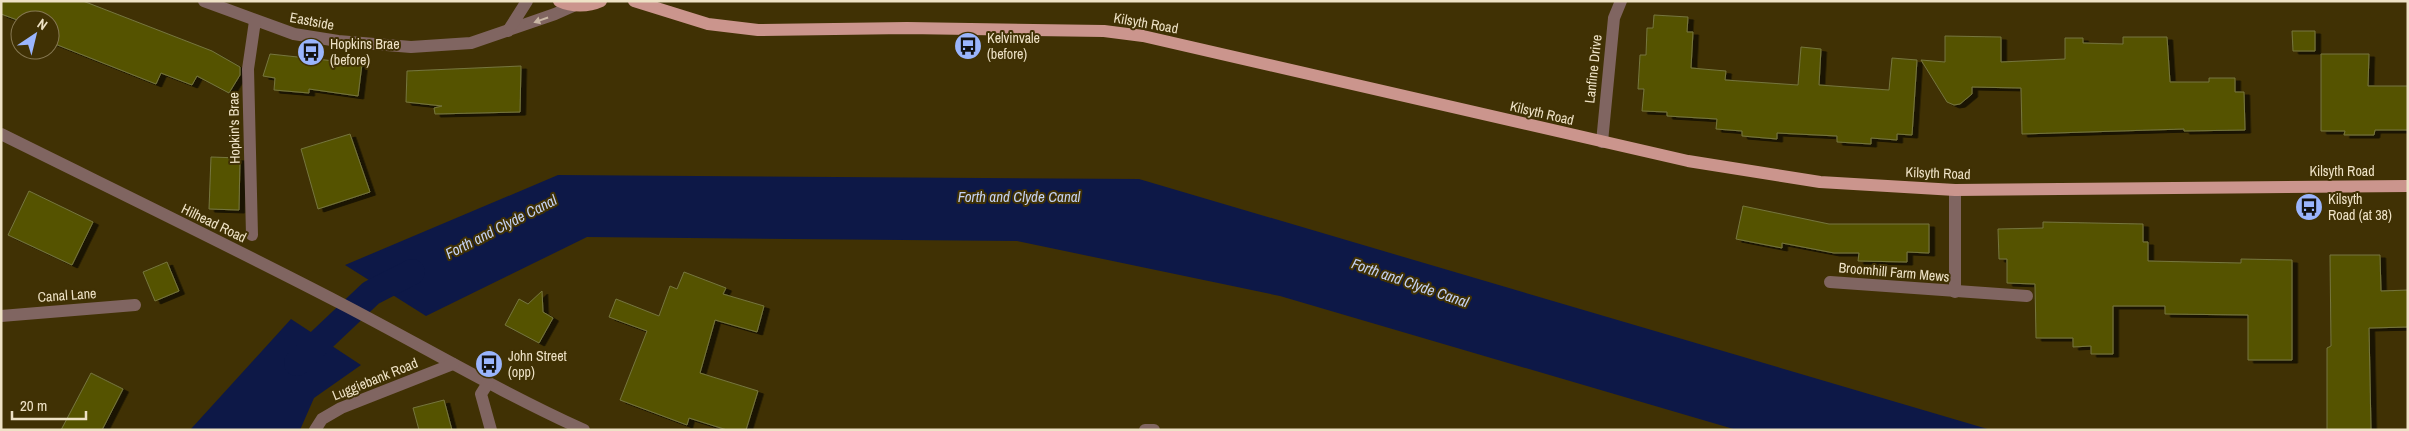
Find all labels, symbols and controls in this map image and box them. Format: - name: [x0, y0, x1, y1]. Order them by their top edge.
- street label: Eastside: [288, 8, 336, 34]
- street label: Kilsyth Road: [1112, 8, 1180, 38]
- north arrow: [10, 10, 60, 60]
- text: N: [34, 15, 51, 34]
- one-way arrow: [533, 16, 548, 24]
- place label: Kelvinvale (before): [987, 29, 1040, 63]
- bus stop icon: Kelvinvale (before): [953, 31, 983, 61]
- street label: Lanfine Drive: [1580, 34, 1606, 104]
- place label: Hopkins Brae (before): [330, 35, 400, 69]
- bus stop icon: Hopkins Brae (before): [296, 37, 326, 67]
- street label: Hopkin's Brae: [224, 92, 244, 164]
- street label: Kilsyth Road: [1508, 97, 1576, 129]
- street label: Kilsyth Road: [2309, 162, 2375, 180]
- street label: Kilsyth Road: [1905, 163, 1971, 183]
- water label: Forth and Clyde Canal: [958, 186, 1081, 207]
- water label: Forth and Clyde Canal: [441, 189, 560, 264]
- place label: Kilsyth Road (at 38): [2328, 190, 2392, 224]
- bus stop icon: Kilsyth Road (at 38): [2294, 192, 2324, 222]
- street label: Hilhead Road: [179, 200, 249, 246]
- water label: Forth and Clyde Canal: [1349, 253, 1472, 312]
- street label: Broomhill Farm Mews: [1838, 258, 1950, 286]
- street label: Canal Lane: [37, 284, 97, 306]
- place label: John Street (opp): [508, 347, 567, 381]
- bus stop icon: John Street (opp): [474, 349, 504, 379]
- street label: Luggiebank Road: [330, 354, 420, 404]
- scale bar: [12, 388, 86, 420]
- text: 20 m: [20, 395, 47, 416]

